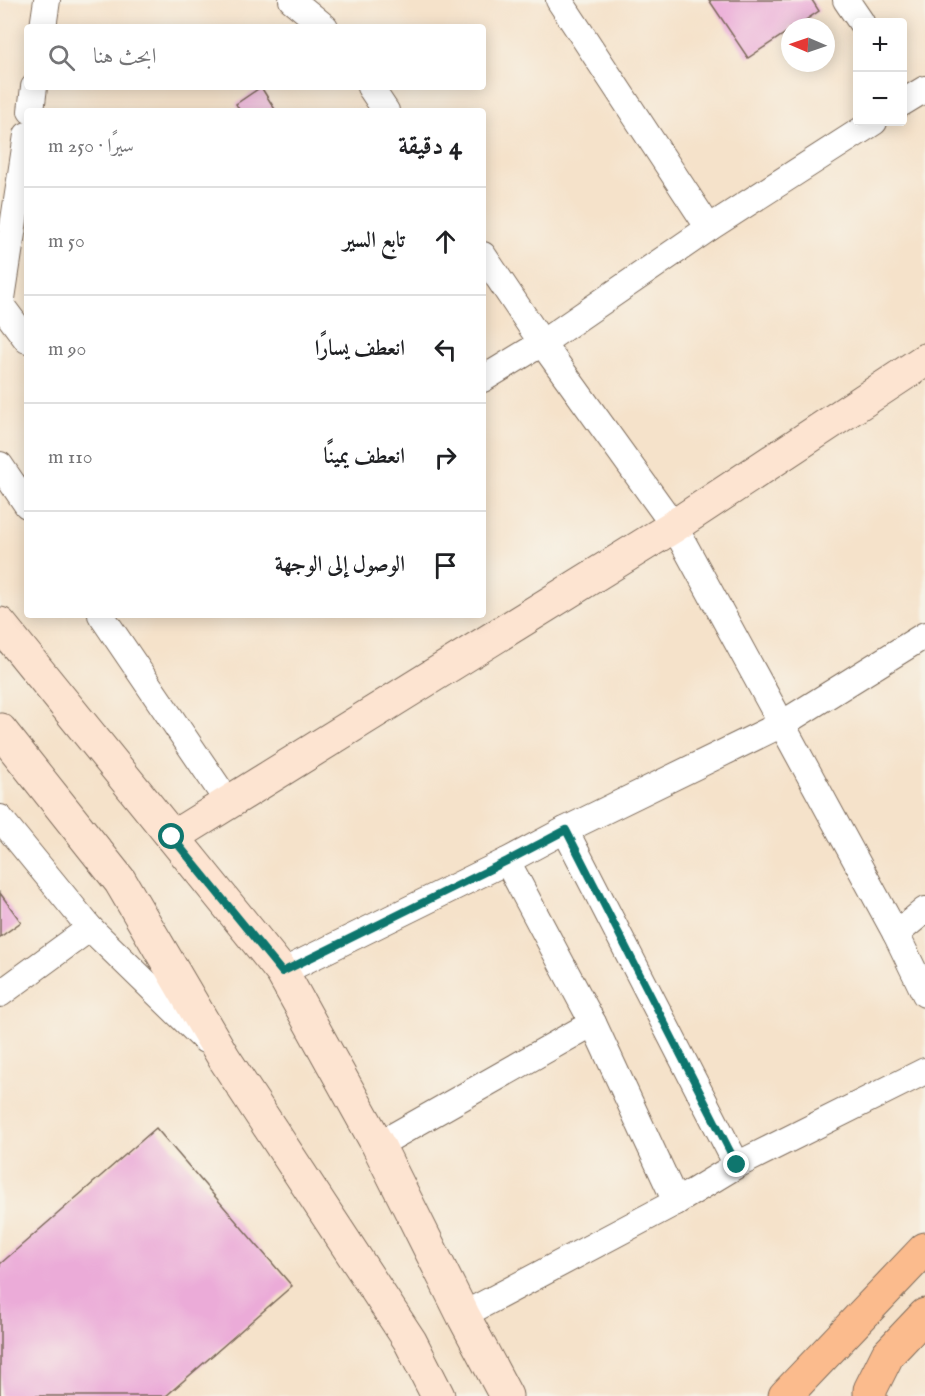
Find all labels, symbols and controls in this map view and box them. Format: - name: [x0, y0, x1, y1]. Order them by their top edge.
- north arrow: [781, 18, 835, 72]
- map controls: [853, 18, 907, 126]
- button: +: [853, 18, 907, 72]
- search box: [24, 24, 486, 90]
- icon: search: [45, 41, 78, 74]
- text: ابحث هنا: [93, 43, 156, 71]
- button: −: [853, 72, 907, 126]
- text: 4 دقيقة: [398, 130, 462, 163]
- text: سيرًا · 250 m: [48, 134, 134, 159]
- icon: ahead: [429, 225, 462, 258]
- text: تابع السير: [343, 227, 405, 255]
- text: 50 m: [48, 229, 85, 254]
- icon: left: [429, 333, 462, 366]
- text: انعطف يسارًا: [315, 335, 405, 363]
- text: 90 m: [48, 337, 86, 362]
- icon: right: [429, 441, 462, 474]
- text: انعطف يمينًا: [324, 443, 405, 471]
- text: 110 m: [48, 445, 92, 470]
- icon: arrive: [429, 549, 462, 582]
- text: الوصول إلى الوجهة: [275, 551, 405, 579]
- route start: [158, 823, 184, 849]
- route end: [723, 1151, 749, 1177]

